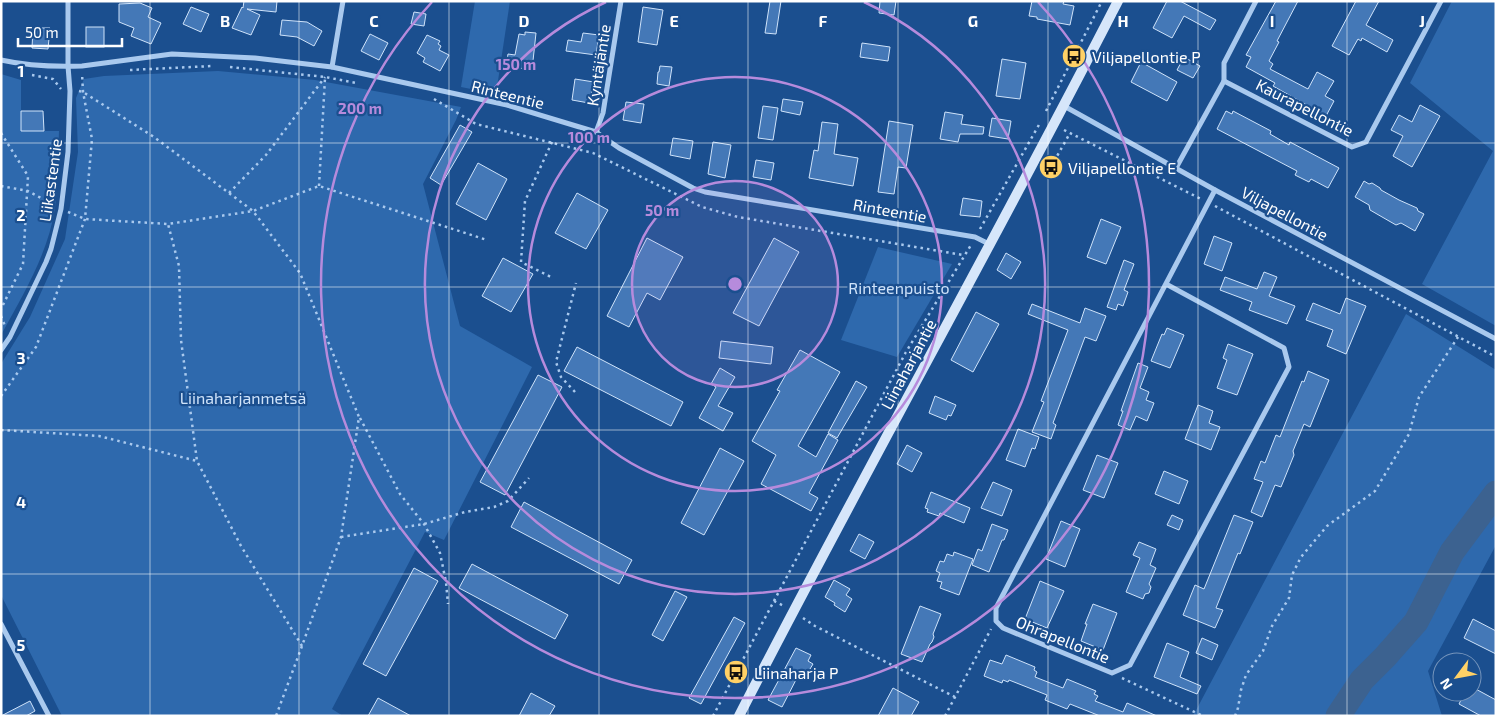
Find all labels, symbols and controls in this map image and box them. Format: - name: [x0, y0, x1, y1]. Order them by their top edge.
- text: B: [220, 11, 230, 30]
- text: C: [369, 11, 379, 30]
- text: D: [519, 11, 530, 30]
- text: E: [669, 11, 679, 30]
- text: F: [819, 11, 828, 30]
- text: G: [968, 11, 978, 30]
- text: H: [1117, 11, 1129, 30]
- text: I: [1270, 11, 1274, 30]
- text: J: [1419, 11, 1425, 30]
- scale bar: [18, 15, 121, 47]
- text: 50 m: [25, 23, 59, 41]
- street label: Kyntäjäntie: [582, 23, 615, 107]
- bus stop icon: Viljapellontie P: [1061, 43, 1087, 69]
- place label: Viljapellontie P: [1092, 47, 1201, 67]
- text: 150 m: [496, 55, 536, 73]
- text: 1: [18, 61, 24, 80]
- street label: Kaurapellontie: [1253, 74, 1357, 140]
- street label: Rinteentie: [470, 76, 546, 112]
- text: 200 m: [338, 99, 382, 117]
- text: 100 m: [568, 128, 610, 146]
- street label: Liikastentie: [35, 137, 65, 223]
- bus stop icon: Viljapellontie E: [1038, 154, 1064, 180]
- place label: Viljapellontie E: [1068, 158, 1176, 178]
- street label: Viljapellontie: [1238, 182, 1332, 245]
- street label: Rinteentie: [852, 194, 928, 226]
- text: 50 m: [645, 201, 679, 219]
- text: 2: [16, 205, 26, 224]
- centre of rings: [726, 275, 744, 293]
- park label: Rinteenpuisto: [848, 278, 950, 297]
- street label: Liinaharjantie: [876, 316, 941, 413]
- text: 3: [16, 348, 26, 367]
- park label: Liinaharjanmetsä: [180, 388, 306, 408]
- text: 4: [16, 492, 26, 511]
- street label: Ohrapellontie: [1013, 612, 1113, 666]
- text: 5: [17, 635, 26, 654]
- north arrow: [1432, 652, 1482, 702]
- bus stop icon: Liinaharja P: [723, 659, 749, 685]
- place label: Liinaharja P: [754, 663, 839, 683]
- text: N: [1436, 675, 1455, 693]

